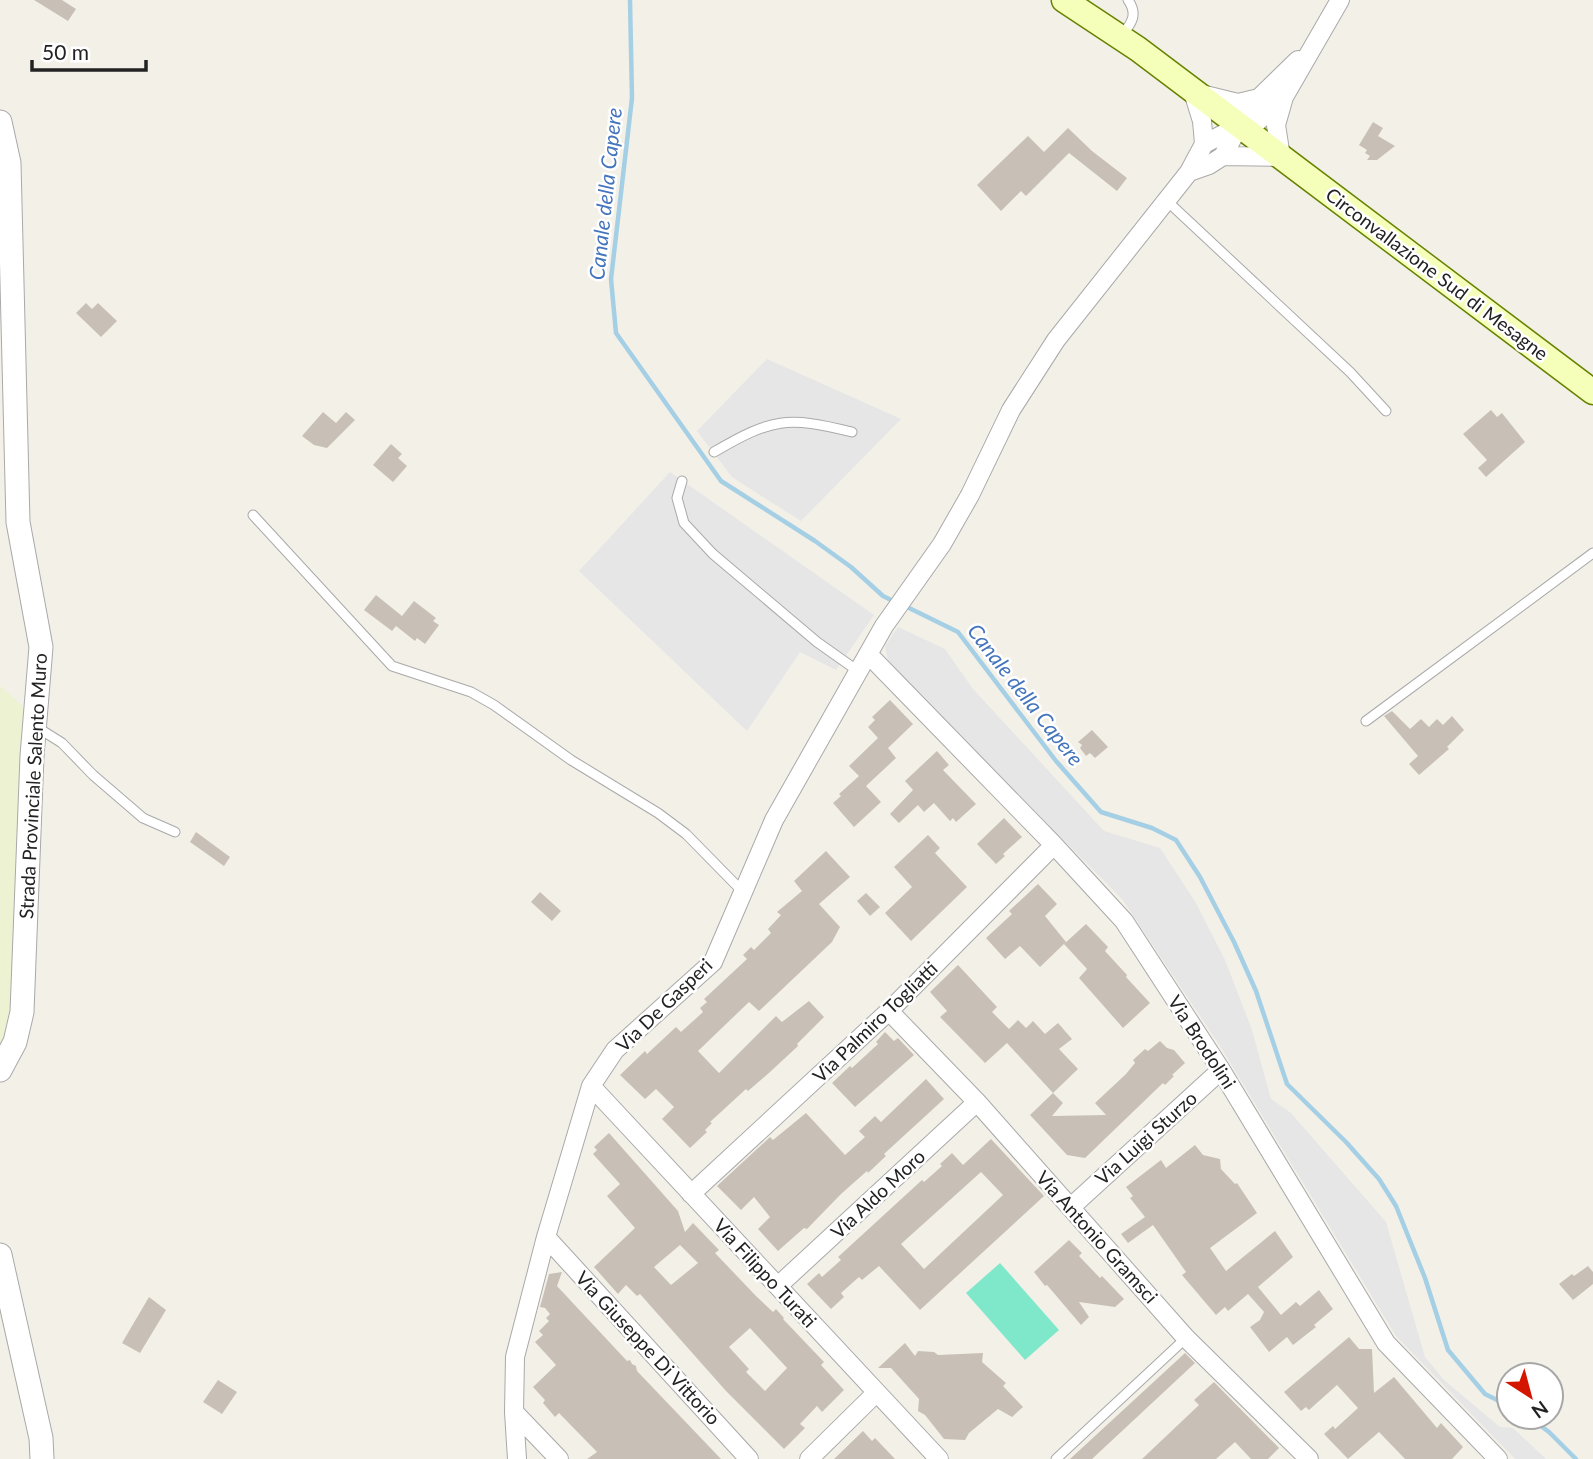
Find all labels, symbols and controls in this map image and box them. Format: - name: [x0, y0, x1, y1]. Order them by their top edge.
- scale bar: [32, 28, 145, 72]
- text: 50 m: [42, 39, 89, 64]
- water label: Canale della Capere: [583, 106, 626, 281]
- street label: Circonvallazione Sud di Mesagne: [1322, 182, 1553, 365]
- water label: Canale della Capere: [963, 618, 1089, 770]
- street label: Strada Provinciale Salento Muro: [14, 653, 51, 919]
- street label: Via De Gasperi: [611, 953, 716, 1056]
- street label: Via Palmiro Togliatti: [808, 956, 942, 1087]
- street label: Via Brodolini: [1164, 991, 1241, 1093]
- street label: Via Luigi Sturzo: [1090, 1086, 1201, 1189]
- street label: Via Aldo Moro: [826, 1144, 929, 1243]
- street label: Via Antonio Gramsci: [1032, 1166, 1163, 1308]
- street label: Via Filippo Turati: [709, 1214, 822, 1332]
- street label: Via Giuseppe Di Vittorio: [571, 1266, 725, 1429]
- north arrow: [1495, 1361, 1565, 1431]
- text: N: [1528, 1397, 1553, 1424]

